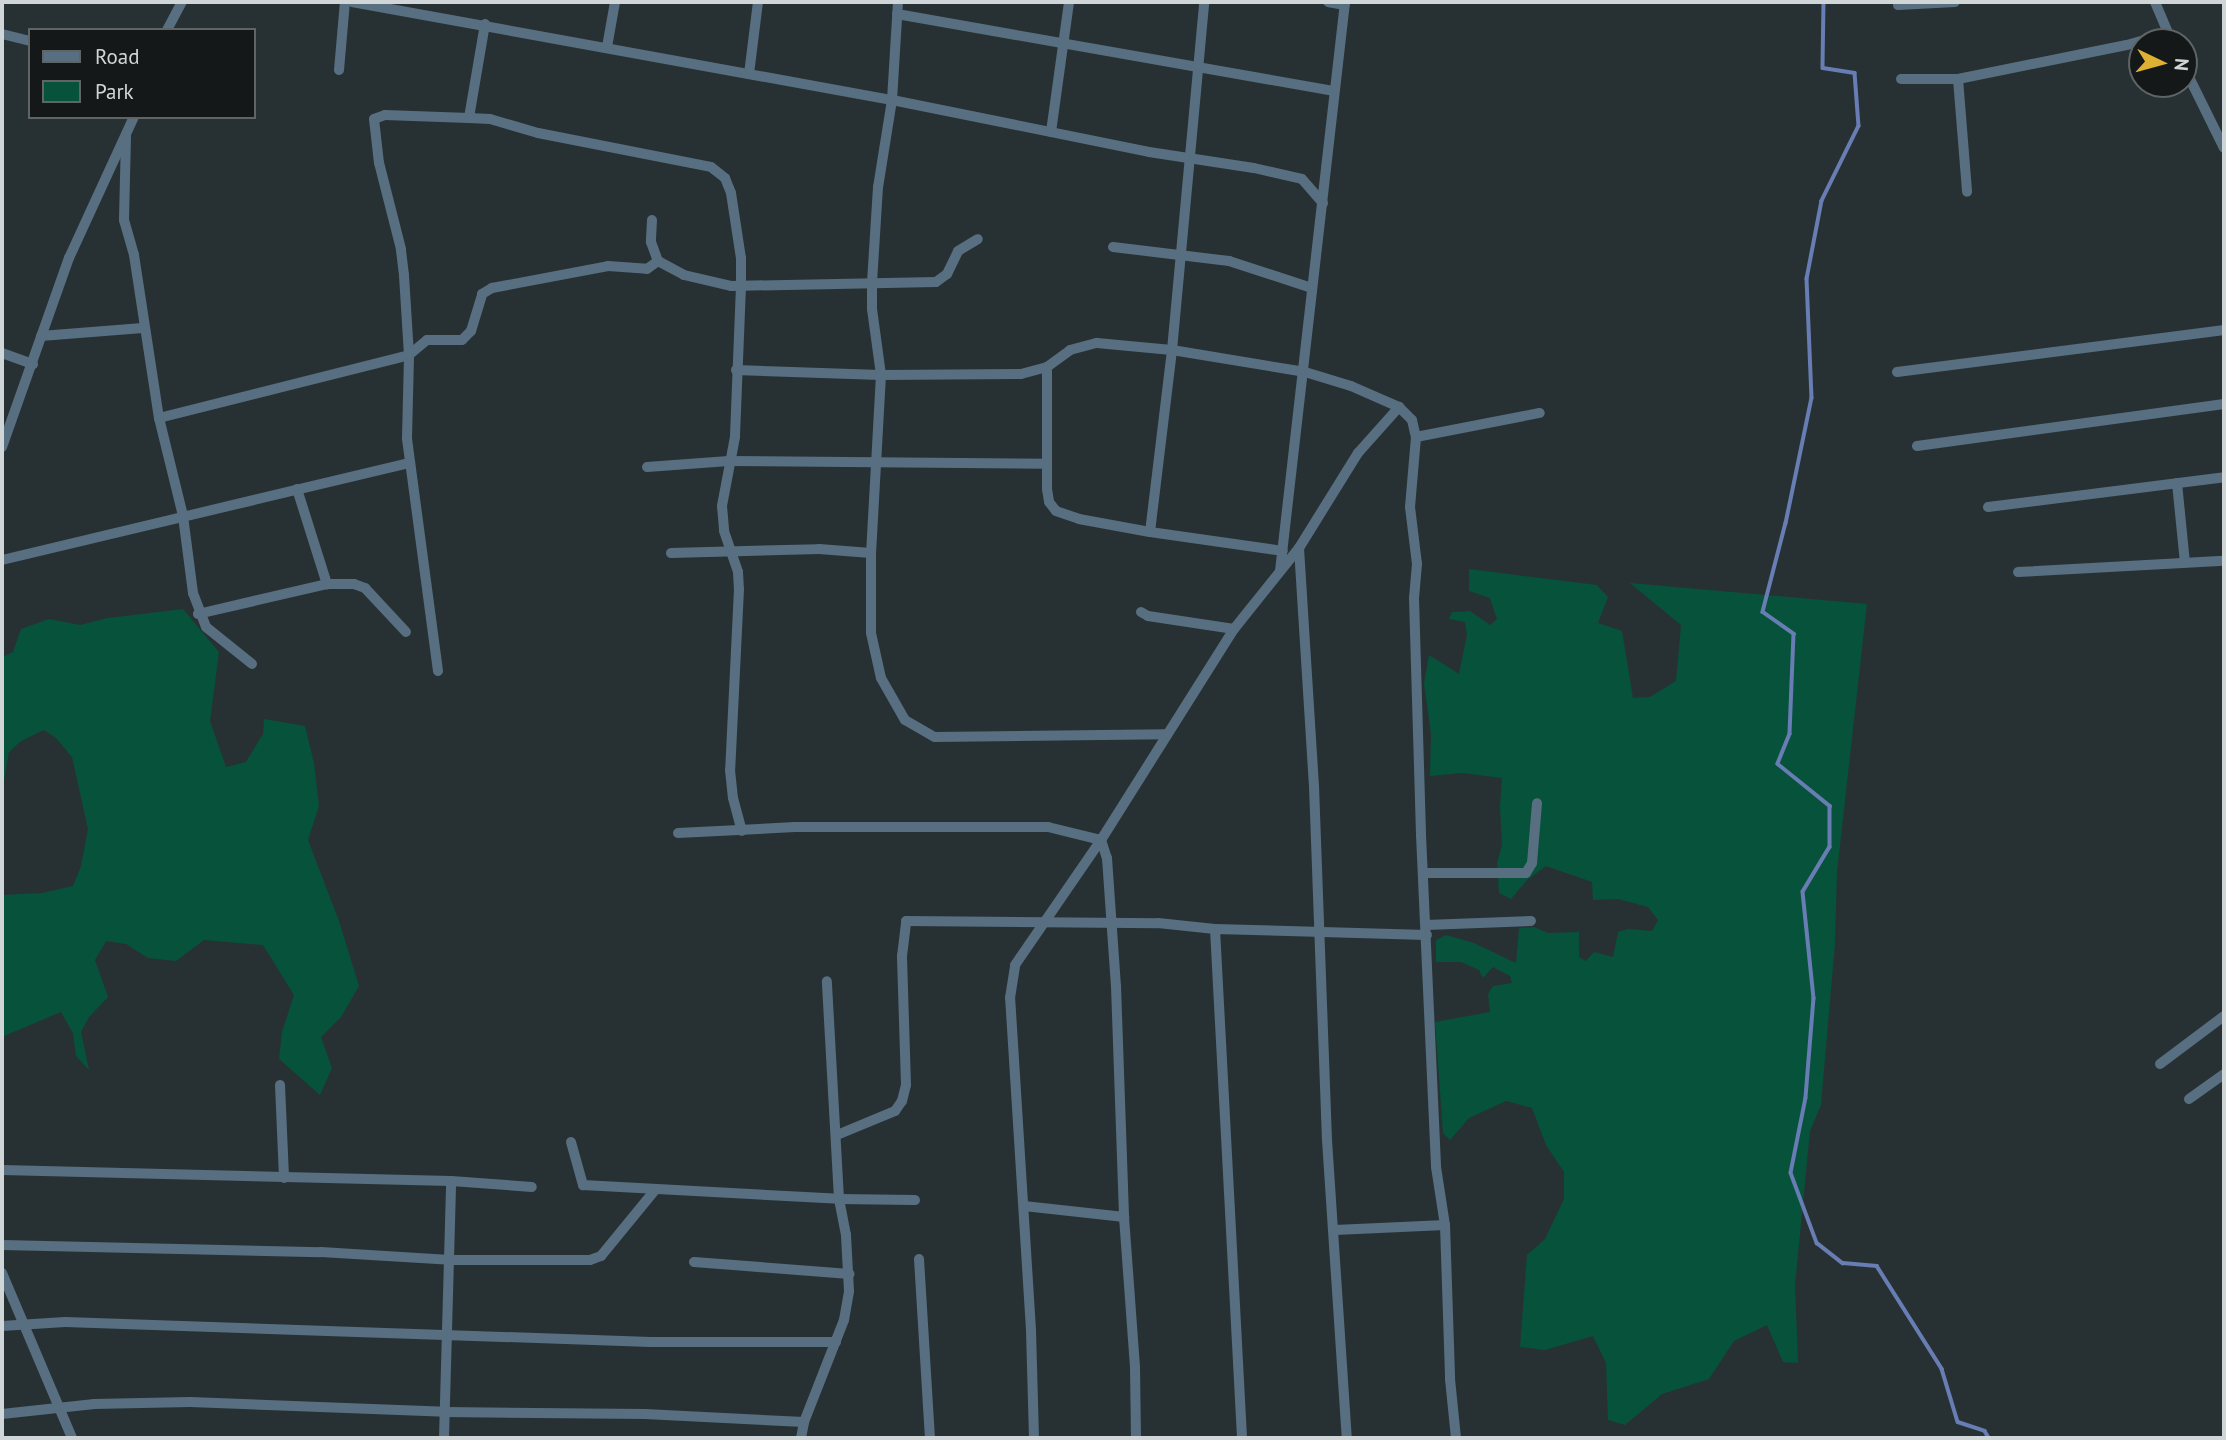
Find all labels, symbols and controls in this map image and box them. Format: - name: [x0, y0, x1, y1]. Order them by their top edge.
- legend: [28, 28, 256, 119]
- north arrow: [2128, 28, 2198, 98]
- text: Road: [95, 43, 139, 70]
- text: N: [2169, 57, 2194, 72]
- text: Park: [95, 78, 134, 105]

